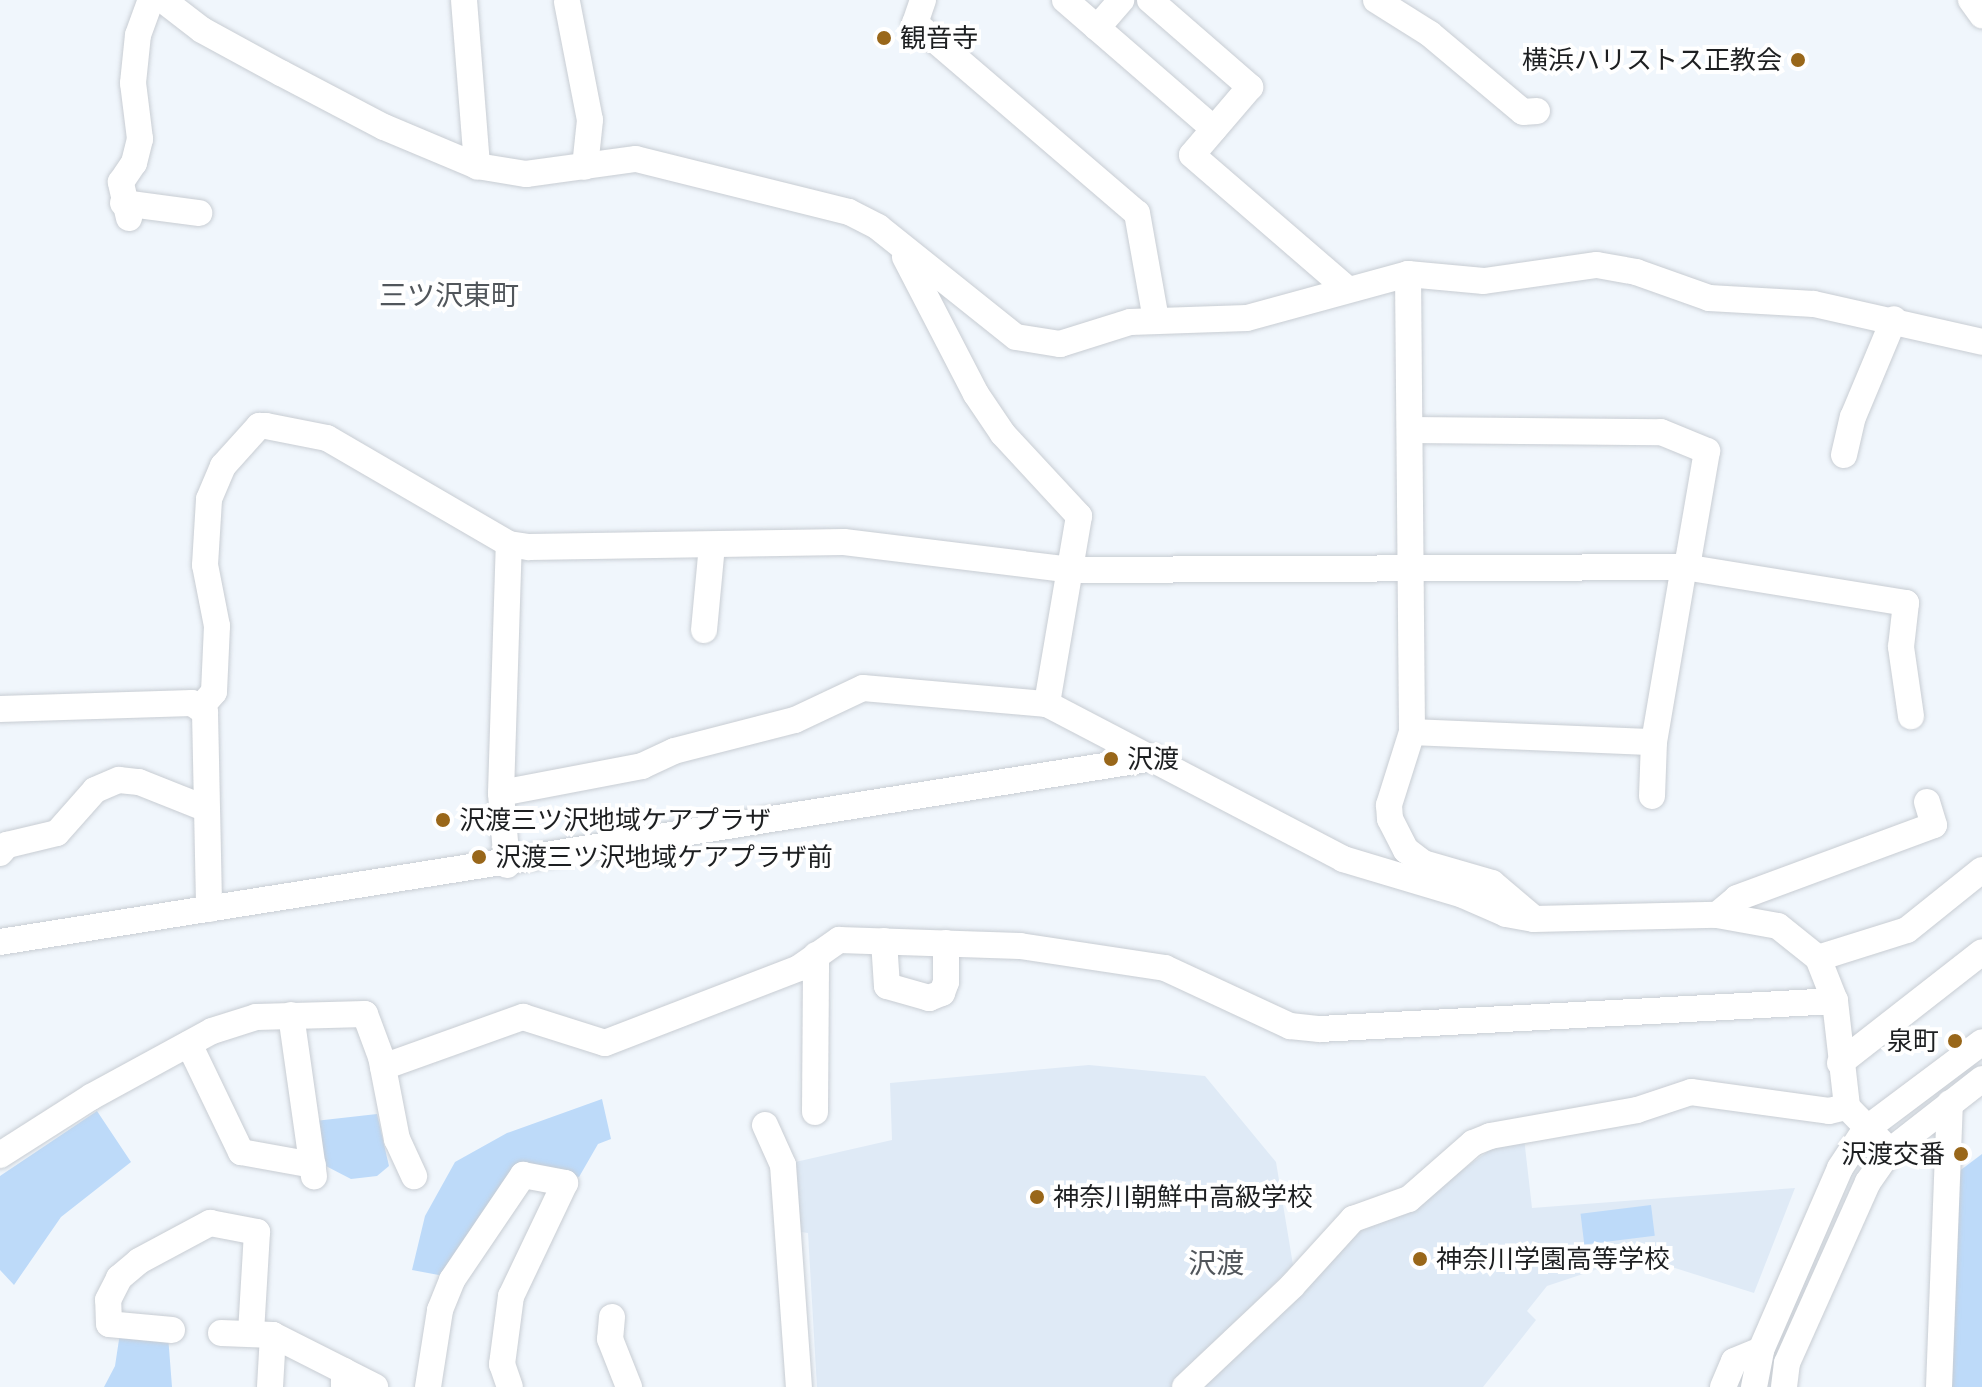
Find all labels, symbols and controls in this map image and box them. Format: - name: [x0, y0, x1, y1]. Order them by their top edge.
- place label: 観音寺: [900, 22, 978, 54]
- marker: 観音寺: [875, 29, 893, 47]
- place label: 横浜ハリストス正教会: [1522, 44, 1782, 76]
- marker: 横浜ハリストス正教会: [1789, 51, 1807, 69]
- district label: 三ツ沢東町: [379, 278, 519, 312]
- place label: 沢渡: [1127, 743, 1179, 775]
- marker: 沢渡: [1102, 750, 1120, 768]
- place label: 沢渡三ツ沢地域ケアプラザ: [459, 804, 771, 836]
- marker: 沢渡三ツ沢地域ケアプラザ: [434, 811, 452, 829]
- place label: 沢渡三ツ沢地域ケアプラザ前: [495, 841, 833, 873]
- marker: 沢渡三ツ沢地域ケアプラザ前: [470, 848, 488, 866]
- place label: 泉町: [1887, 1025, 1939, 1057]
- marker: 泉町: [1946, 1032, 1964, 1050]
- place label: 沢渡交番: [1841, 1138, 1945, 1170]
- marker: 沢渡交番: [1952, 1145, 1970, 1163]
- place label: 神奈川朝鮮中高級学校: [1053, 1181, 1313, 1213]
- marker: 神奈川朝鮮中高級学校: [1028, 1188, 1046, 1206]
- place label: 神奈川学園高等学校: [1436, 1243, 1670, 1275]
- district label: 沢渡: [1188, 1246, 1244, 1280]
- marker: 神奈川学園高等学校: [1411, 1250, 1429, 1268]

